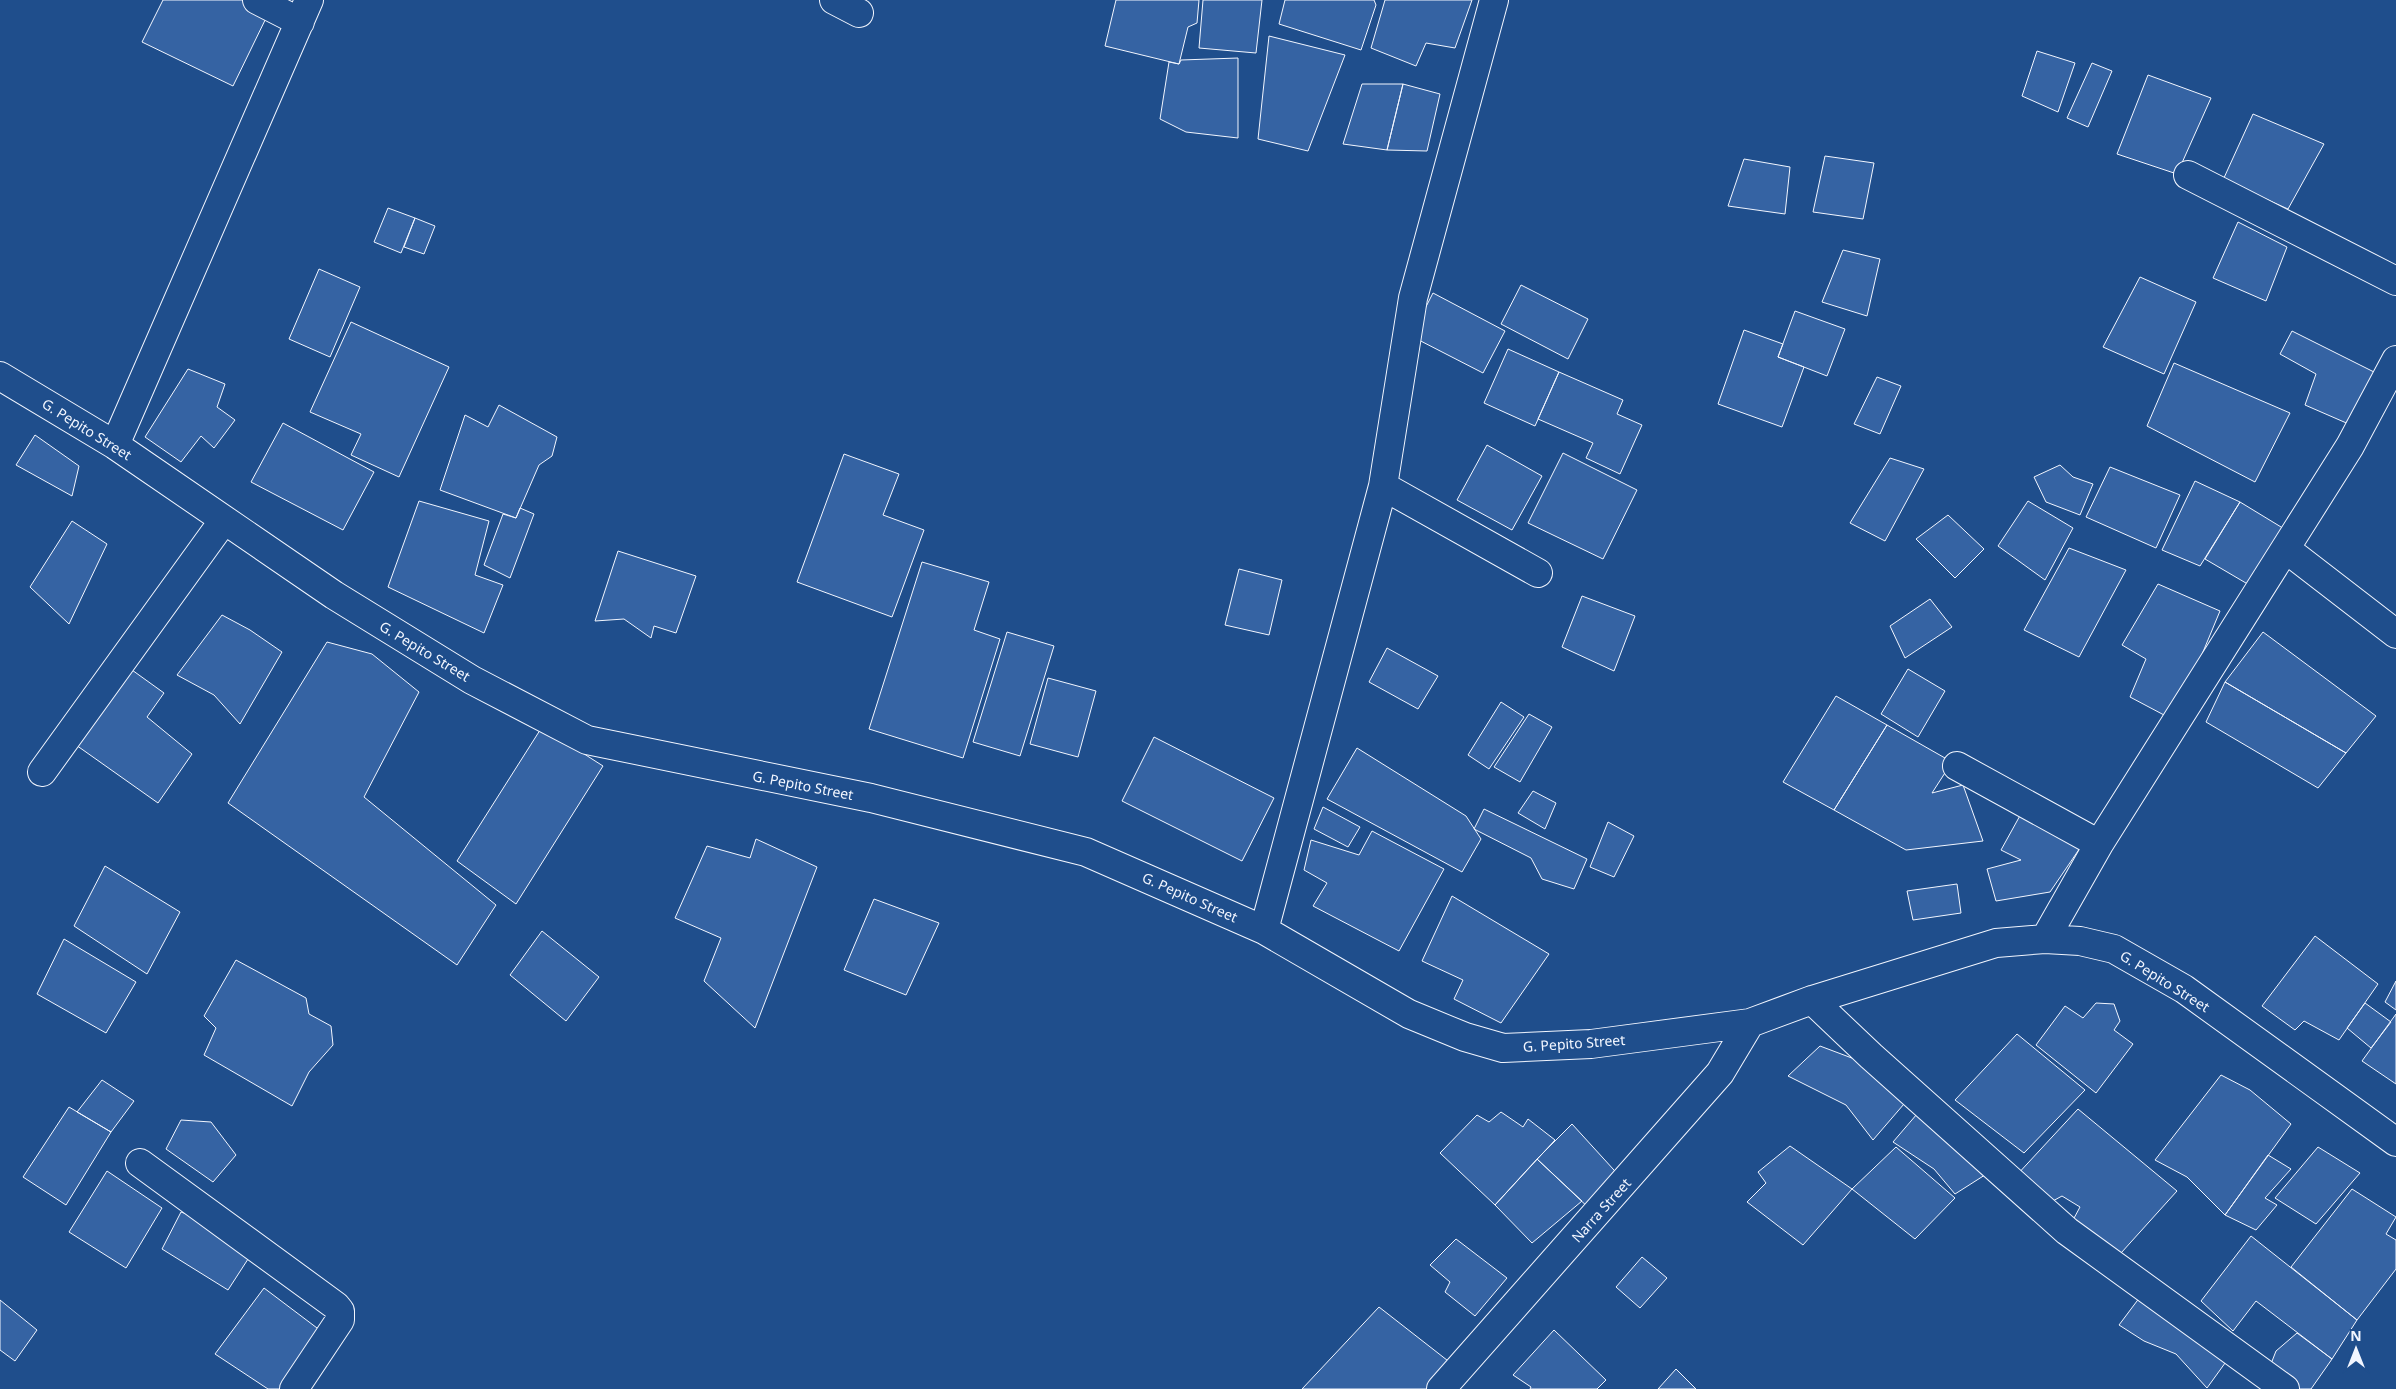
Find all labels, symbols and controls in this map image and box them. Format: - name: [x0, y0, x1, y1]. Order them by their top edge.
- street label: G. Pepito Street: [39, 394, 135, 464]
- street label: G. Pepito Street: [376, 616, 474, 686]
- street label: G. Pepito Street: [751, 766, 855, 804]
- street label: G. Pepito Street: [1139, 867, 1241, 927]
- street label: G. Pepito Street: [2117, 946, 2213, 1016]
- street label: G. Pepito Street: [1522, 1030, 1626, 1056]
- street label: Narra Street: [1567, 1174, 1635, 1246]
- north arrow: [2331, 1324, 2381, 1374]
- text: N: [2350, 1326, 2362, 1345]

